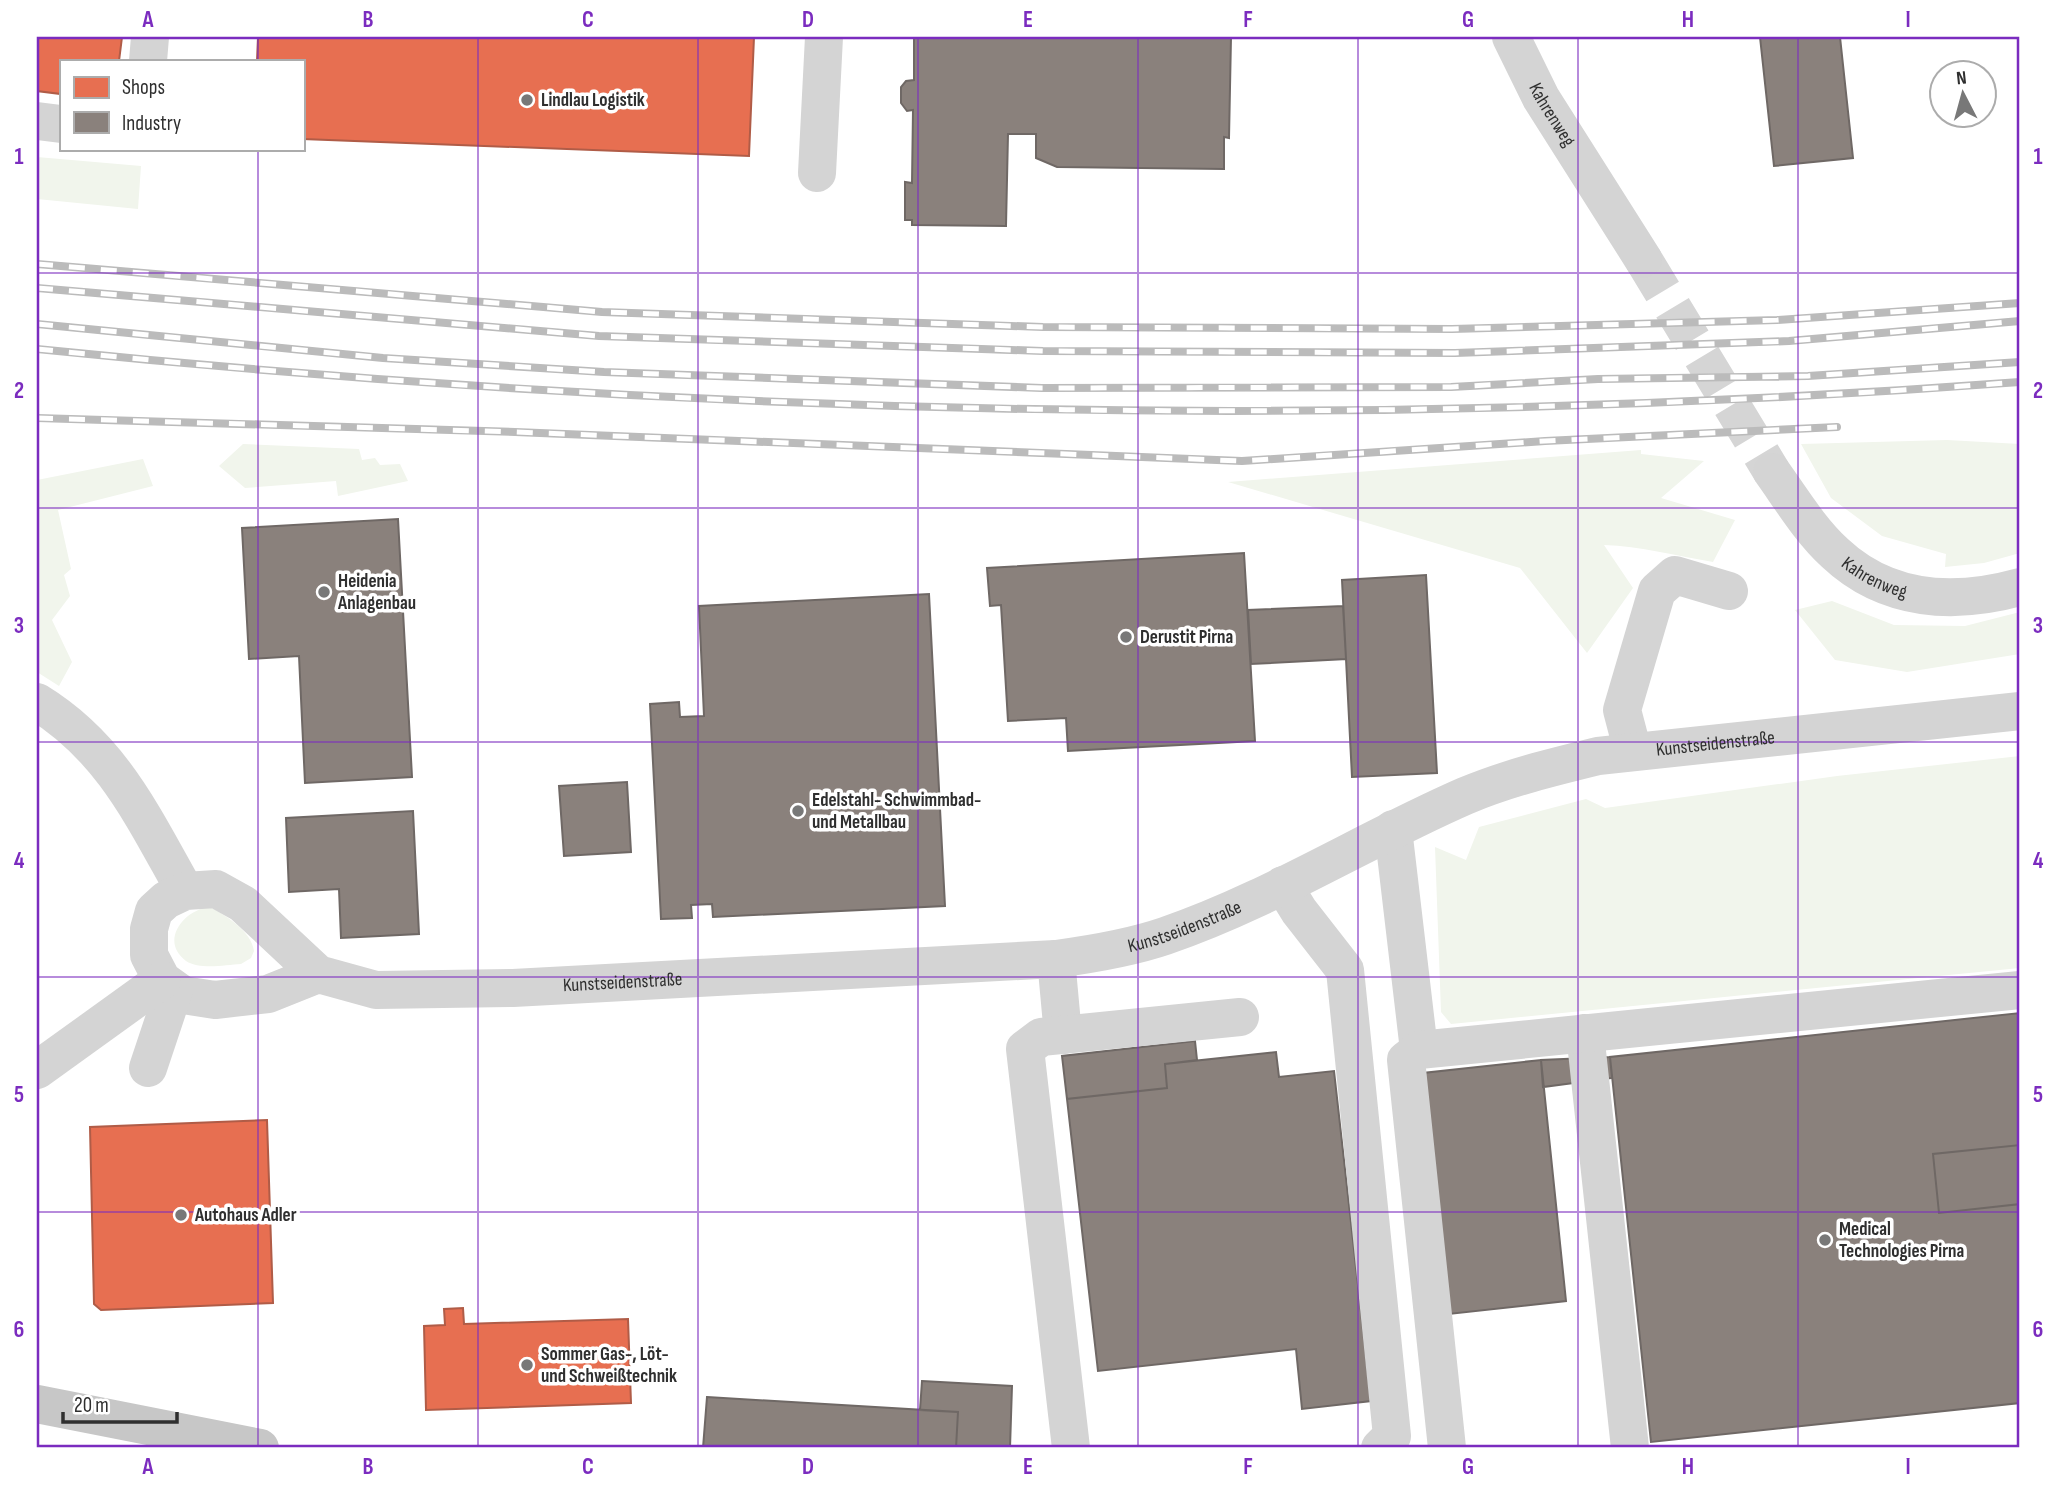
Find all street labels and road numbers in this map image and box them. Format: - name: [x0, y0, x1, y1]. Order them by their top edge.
- street label: Kahrenweg: [1524, 79, 1581, 151]
- street label: Kahrenweg: [1837, 552, 1910, 603]
- street label: Kunstseidenstraße: [1655, 726, 1776, 761]
- street label: Kunstseidenstraße: [1125, 895, 1245, 958]
- street label: Kunstseidenstraße: [562, 967, 683, 997]

